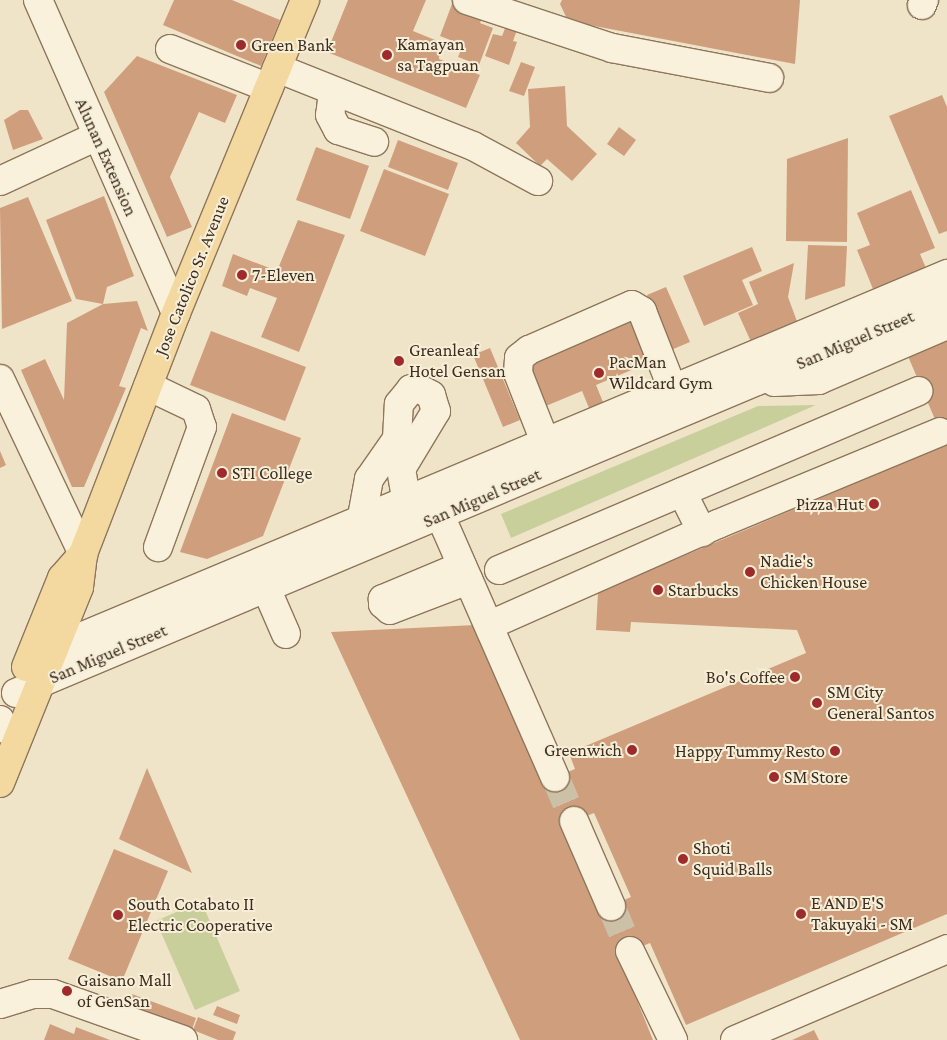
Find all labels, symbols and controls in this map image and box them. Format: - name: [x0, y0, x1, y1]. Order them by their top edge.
- place label: Green Bank: [251, 34, 334, 56]
- place label: Kamayan sa Tagpuan: [397, 34, 479, 76]
- marker: Green Bank: [235, 39, 247, 51]
- marker: Kamayan sa Tagpuan: [381, 49, 393, 61]
- street label: Alunan Extension: [70, 95, 142, 219]
- street label: Jose Catolico Sr. Avenue: [150, 193, 234, 359]
- place label: 7-Eleven: [252, 264, 315, 286]
- marker: 7-Eleven: [236, 269, 248, 281]
- street label: San Miguel Street: [793, 305, 917, 375]
- place label: Greanleaf Hotel Gensan: [409, 340, 506, 382]
- place label: PacMan Wildcard Gym: [609, 352, 713, 394]
- marker: Greanleaf Hotel Gensan: [393, 355, 405, 367]
- marker: PacMan Wildcard Gym: [593, 367, 605, 379]
- place label: STI College: [232, 462, 312, 484]
- street label: San Miguel Street: [420, 463, 544, 533]
- marker: STI College: [216, 467, 228, 479]
- place label: Pizza Hut: [796, 493, 864, 515]
- marker: Pizza Hut: [868, 498, 880, 510]
- place label: Nadie's Chicken House: [760, 551, 867, 594]
- marker: Nadie's Chicken House: [744, 566, 756, 578]
- place label: Starbucks: [668, 579, 739, 601]
- marker: Starbucks: [652, 584, 664, 596]
- street label: San Miguel Street: [46, 619, 170, 689]
- place label: Bo's Coffee: [706, 666, 785, 688]
- marker: Bo's Coffee: [789, 671, 801, 683]
- place label: SM City General Santos: [827, 682, 935, 724]
- marker: SM City General Santos: [811, 697, 823, 709]
- place label: Greenwich: [544, 739, 622, 761]
- place label: Happy Tummy Resto: [675, 740, 825, 762]
- marker: Greenwich: [626, 744, 638, 756]
- marker: Happy Tummy Resto: [829, 745, 841, 757]
- place label: SM Store: [784, 766, 848, 788]
- marker: SM Store: [768, 771, 780, 783]
- place label: Shoti Squid Balls: [693, 838, 772, 881]
- marker: Shoti Squid Balls: [677, 853, 689, 865]
- place label: E AND E'S Takuyaki - SM: [811, 893, 913, 936]
- place label: South Cotabato II Electric Cooperative: [128, 894, 273, 936]
- marker: E AND E'S Takuyaki - SM: [795, 908, 807, 920]
- marker: South Cotabato II Electric Cooperative: [112, 909, 124, 921]
- place label: Gaisano Mall of GenSan: [77, 970, 172, 1012]
- marker: Gaisano Mall of GenSan: [61, 985, 73, 997]

